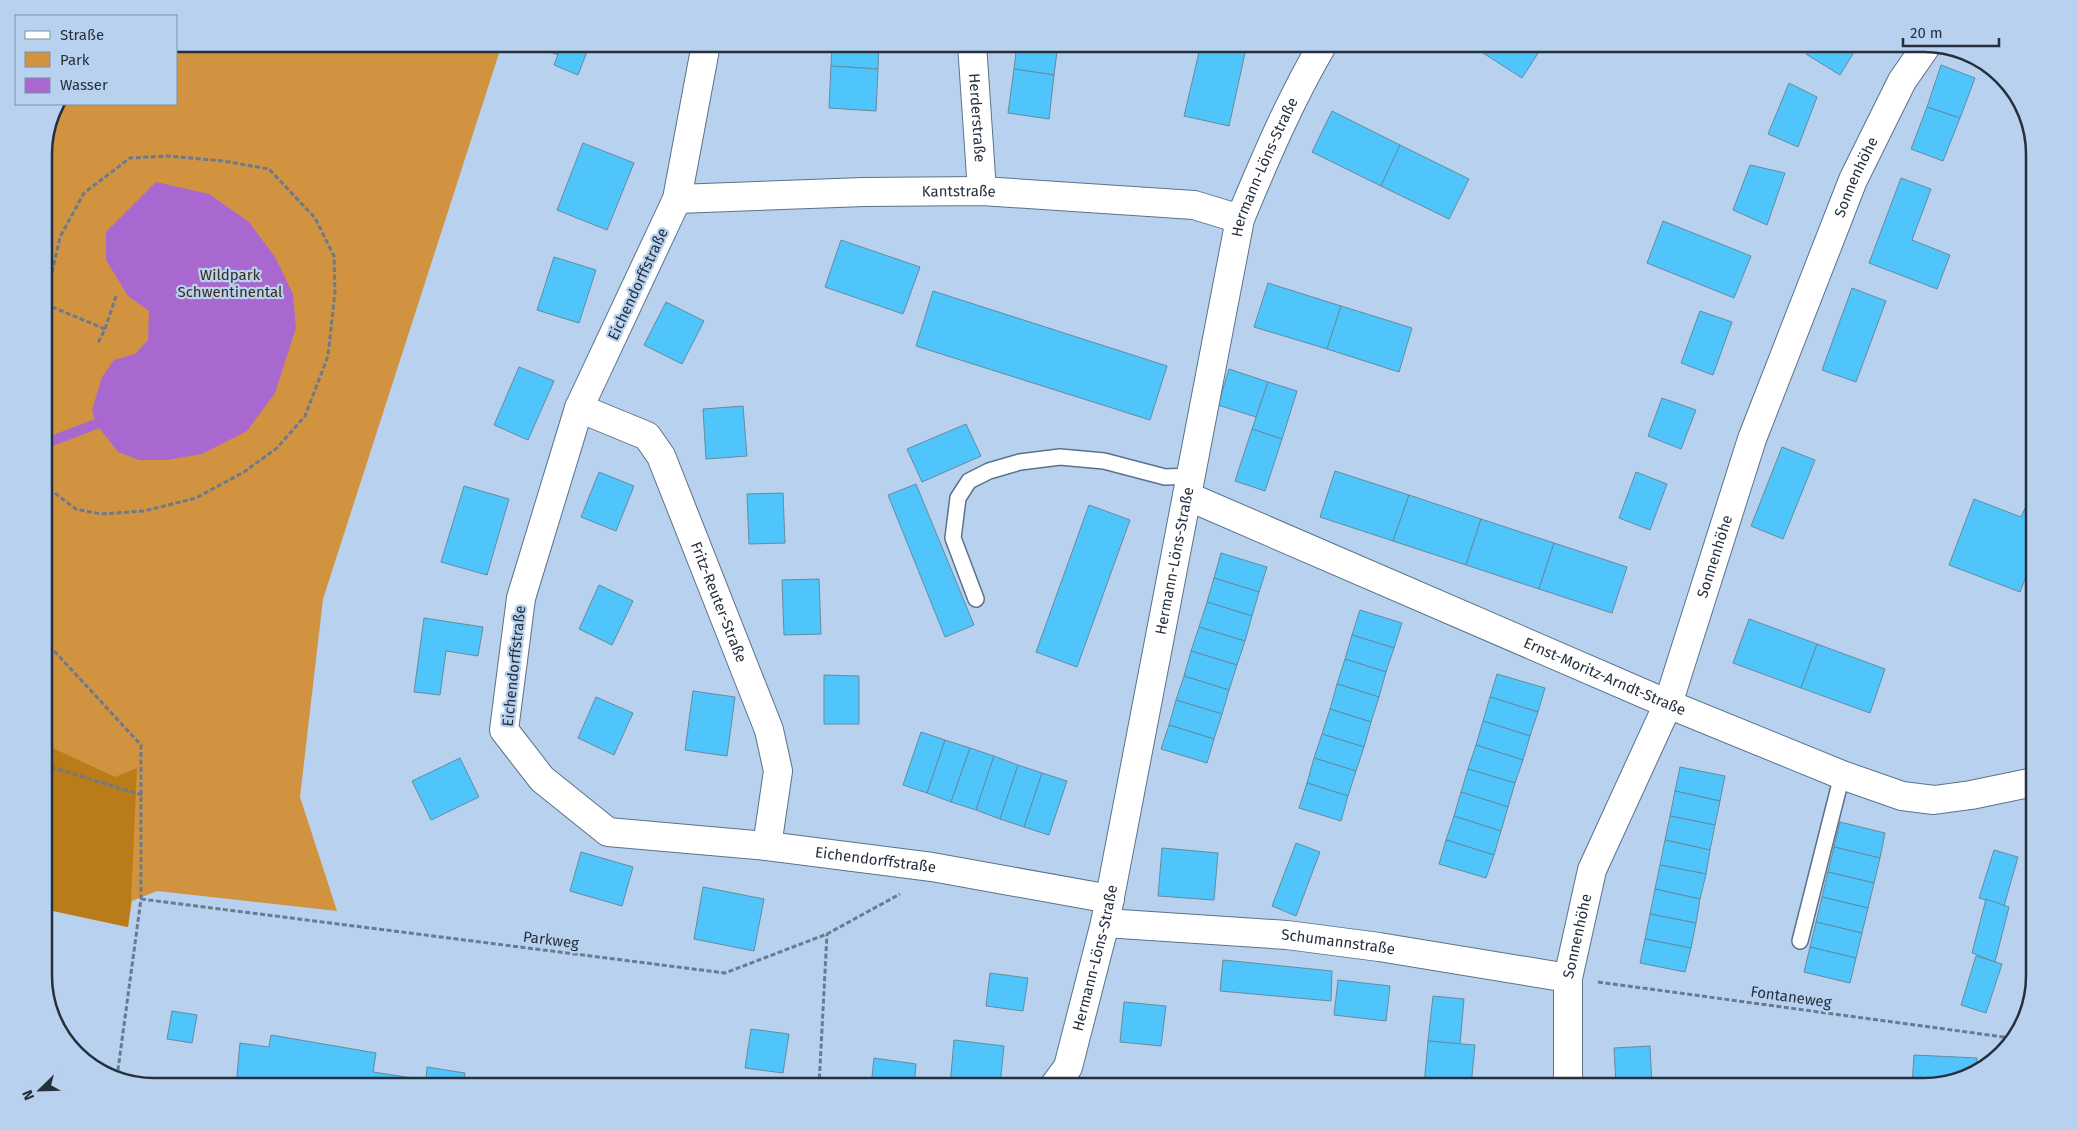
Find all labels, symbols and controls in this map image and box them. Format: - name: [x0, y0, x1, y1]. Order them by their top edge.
- legend: [15, 15, 178, 105]
- scale bar: [1903, 15, 1999, 47]
- text: 20 m: [1910, 24, 1943, 42]
- text: Straße: [60, 26, 104, 44]
- text: Park: [60, 51, 90, 69]
- street label: Herderstraße: [965, 73, 989, 163]
- text: Wasser: [60, 76, 108, 94]
- street label: Hermann-Löns-Straße: [1228, 95, 1302, 238]
- street label: Sonnenhöhe: [1830, 134, 1882, 220]
- street label: Kantstraße: [922, 182, 996, 201]
- street label: Eichendorffstraße: [604, 225, 672, 343]
- park label: Wildpark Schwentinental: [178, 266, 283, 301]
- street label: Hermann-Löns-Straße: [1151, 486, 1197, 636]
- street label: Sonnenhöhe: [1693, 513, 1736, 600]
- street label: Fritz-Reuter-Straße: [687, 539, 751, 665]
- street label: Eichendorffstraße: [499, 605, 529, 727]
- street label: Ernst-Moritz-Arndt-Straße: [1521, 634, 1688, 719]
- street label: Eichendorffstraße: [814, 843, 937, 876]
- street label: Hermann-Löns-Straße: [1069, 883, 1121, 1033]
- street label: Sonnenhöhe: [1559, 892, 1595, 980]
- street label: Schumannstraße: [1281, 926, 1396, 958]
- street label: Parkweg: [522, 928, 580, 952]
- street label: Fontaneweg: [1749, 982, 1833, 1012]
- north arrow: [15, 1065, 65, 1115]
- text: N: [19, 1087, 38, 1102]

